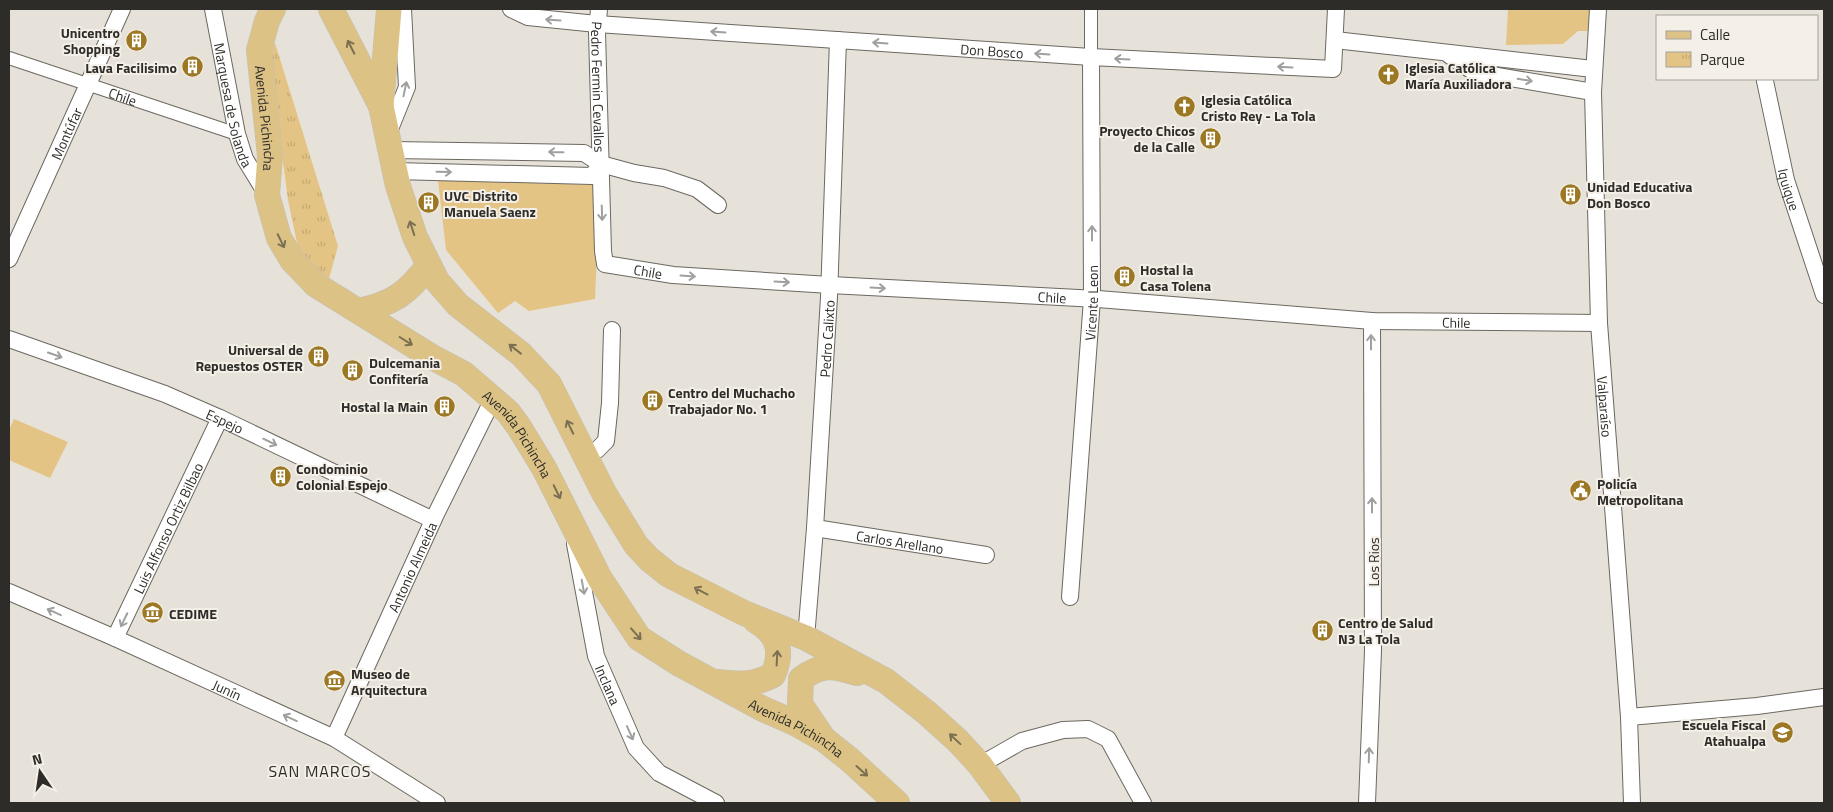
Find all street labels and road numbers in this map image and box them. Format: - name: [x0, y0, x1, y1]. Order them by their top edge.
- street label: Pedro Fermin Cevallos: [586, 21, 611, 153]
- street label: Don Bosco: [960, 38, 1024, 63]
- street label: Marquesa de Solanda: [209, 41, 258, 171]
- street label: Avenida Pichincha: [250, 64, 280, 172]
- street label: Chile: [106, 81, 140, 110]
- street label: Montúfar: [45, 104, 87, 163]
- street label: Iquique: [1773, 166, 1806, 213]
- street label: Chile: [632, 258, 664, 284]
- street label: Vicente Leon: [1078, 265, 1103, 341]
- street label: Chile: [1037, 285, 1067, 308]
- street label: Pedro Calixto: [814, 299, 839, 378]
- street label: Chile: [1442, 311, 1471, 332]
- street label: Valparaíso: [1593, 375, 1618, 438]
- street label: Avenida Pichincha: [478, 384, 558, 481]
- street label: Espejo: [203, 403, 247, 438]
- street label: Luis Alfonso Ortiz Bilbao: [127, 459, 208, 597]
- street label: Antonio Almeida: [382, 518, 442, 615]
- street label: Carlos Arellano: [855, 524, 945, 559]
- street label: Los Rios: [1363, 537, 1384, 587]
- street label: Inclana: [590, 661, 626, 708]
- street label: Junín: [209, 674, 245, 705]
- street label: Avenida Pichincha: [745, 693, 849, 762]

